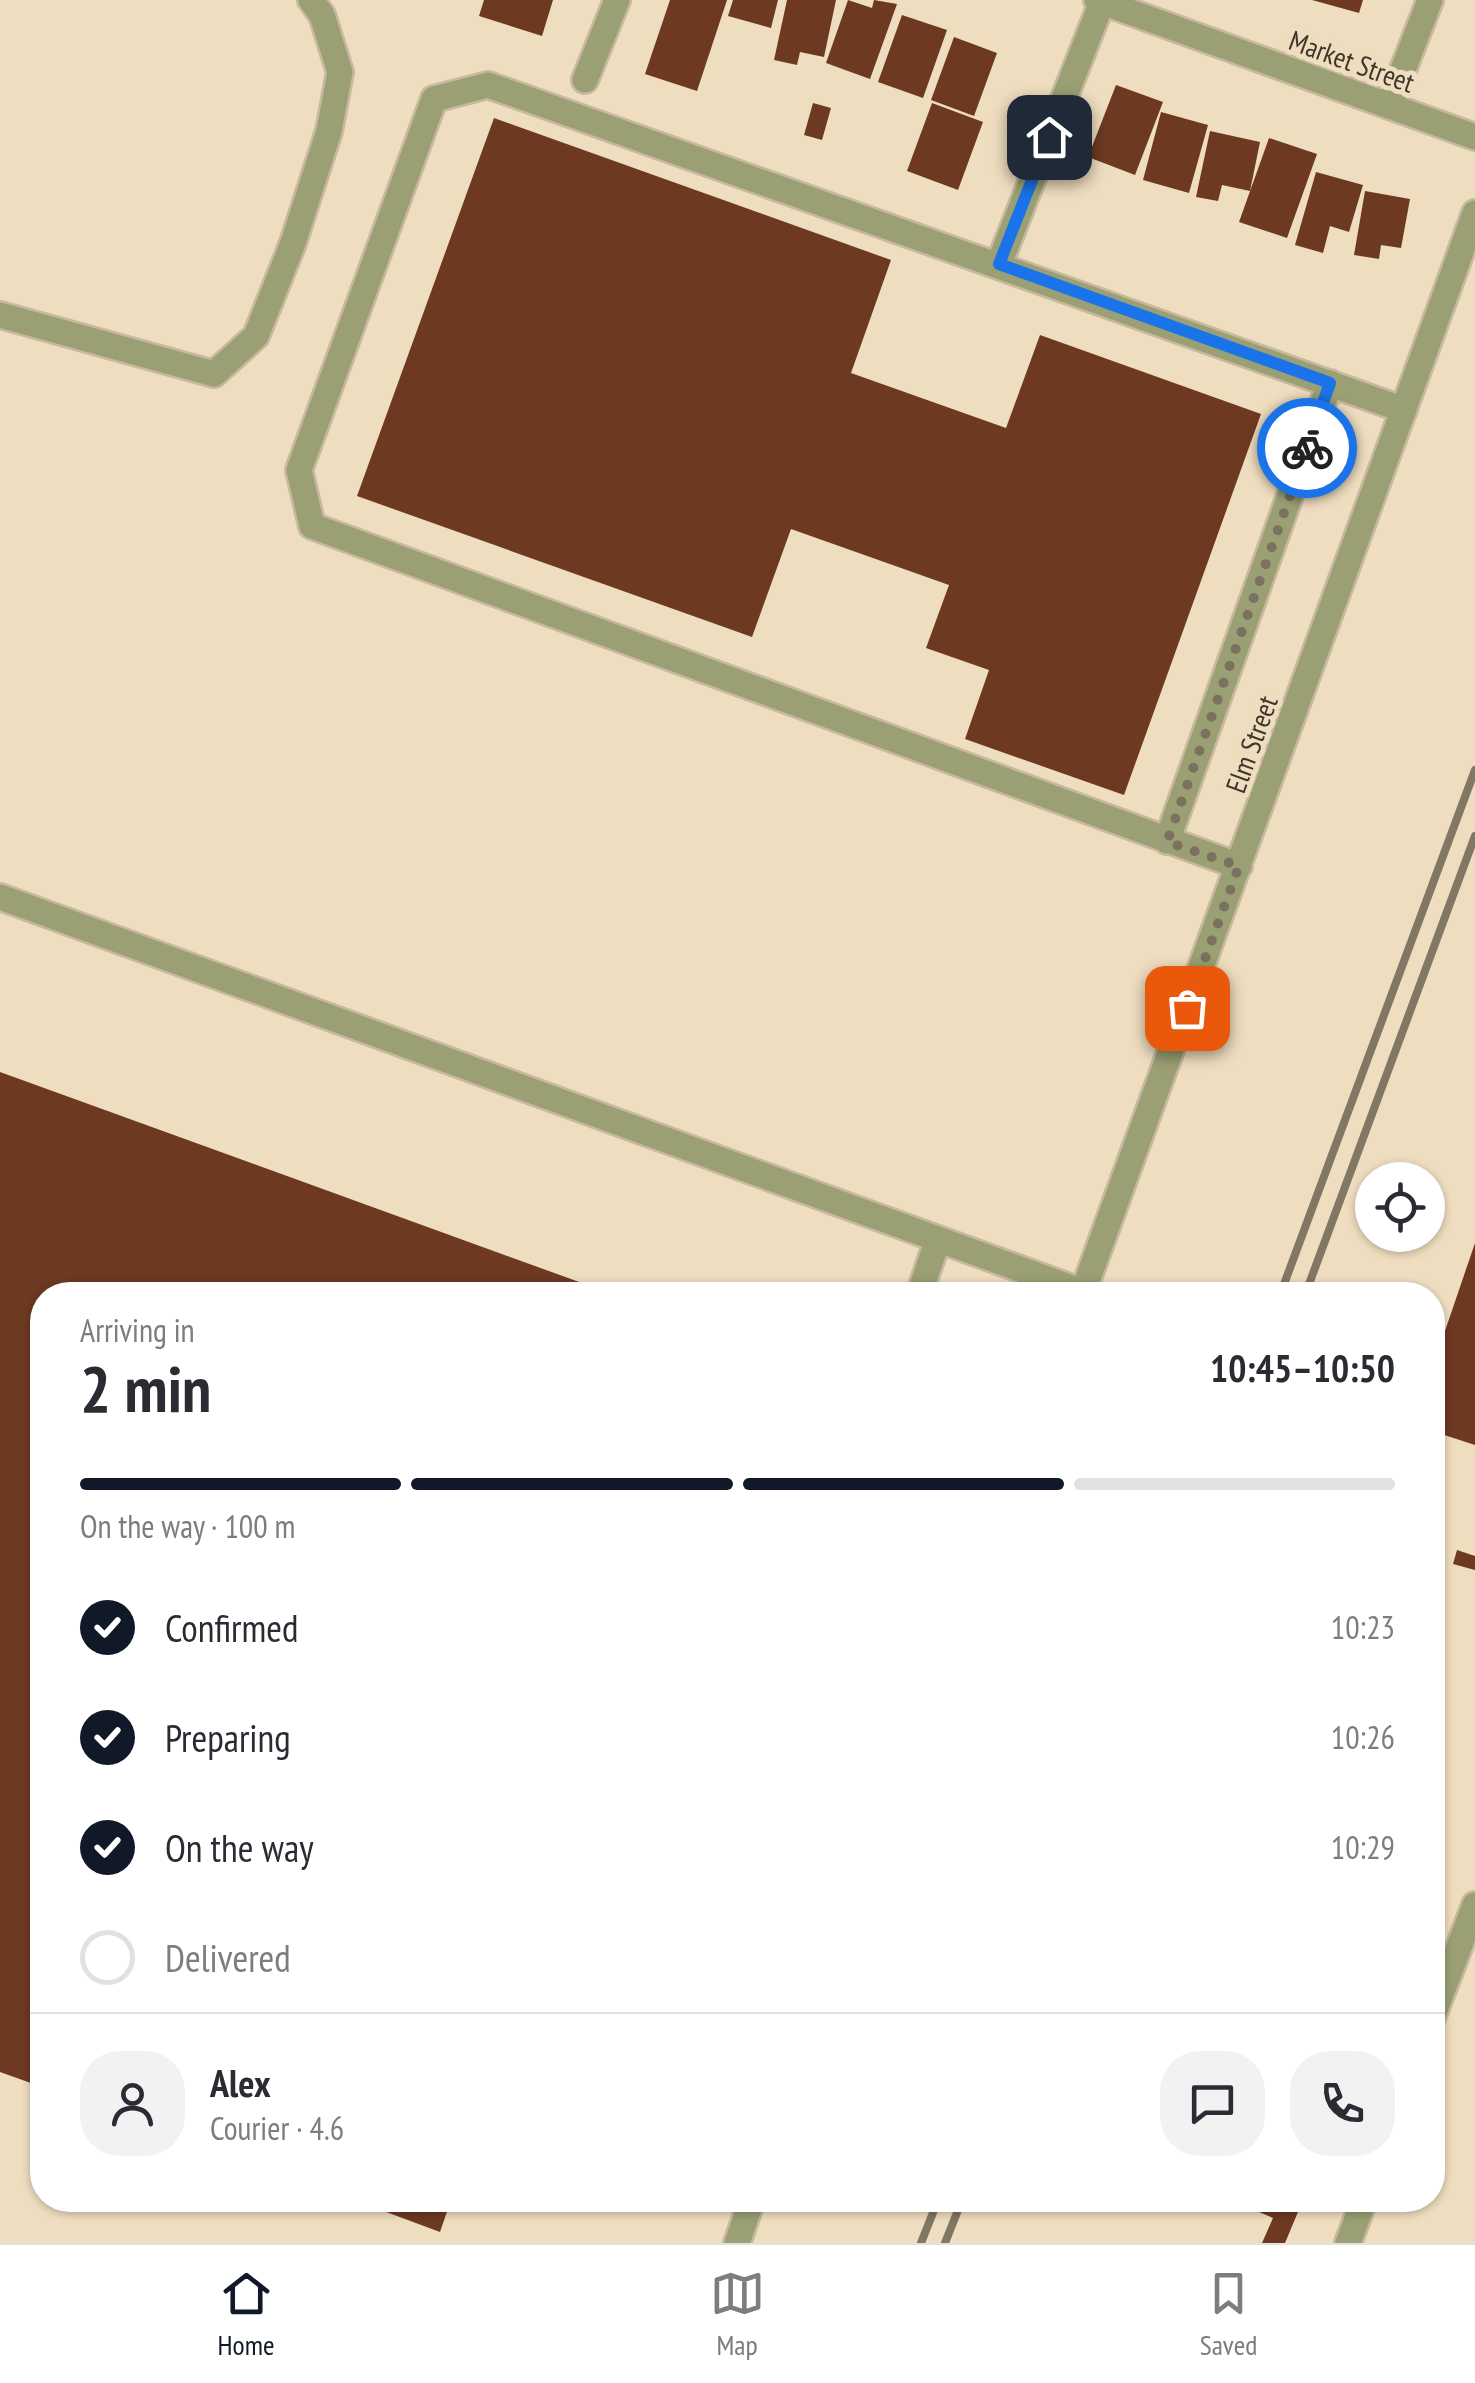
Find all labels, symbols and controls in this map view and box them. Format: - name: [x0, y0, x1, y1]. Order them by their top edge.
- street label: Market Street: [1284, 21, 1420, 101]
- pin: [1007, 95, 1092, 180]
- icon: home: [1022, 110, 1077, 165]
- courier: [1257, 398, 1357, 498]
- icon: bike: [1280, 421, 1335, 476]
- street label: Elm Street: [1216, 690, 1286, 798]
- pin: [1145, 966, 1230, 1051]
- icon: bag: [1160, 981, 1215, 1036]
- map controls: [1355, 1162, 1445, 1252]
- button: locate: [1355, 1162, 1445, 1252]
- text: Arriving in: [80, 1309, 195, 1351]
- text: 10:45–10:50: [1210, 1343, 1395, 1392]
- text: 2 min: [80, 1346, 211, 1430]
- text: On the way · 100 m: [80, 1505, 295, 1547]
- icon: check: [80, 1600, 135, 1655]
- text: Confirmed: [165, 1603, 298, 1652]
- text: 10:23: [1331, 1606, 1395, 1648]
- icon: check: [80, 1710, 135, 1765]
- text: Preparing: [165, 1713, 291, 1762]
- text: 10:26: [1331, 1716, 1395, 1758]
- icon: check: [80, 1820, 135, 1875]
- text: On the way: [165, 1823, 313, 1872]
- text: 10:29: [1331, 1826, 1395, 1868]
- text: Delivered: [165, 1933, 291, 1982]
- button: person: [80, 2051, 185, 2156]
- button: chat: [1160, 2051, 1265, 2156]
- button: phone: [1290, 2051, 1395, 2156]
- text: Alex: [210, 2058, 271, 2107]
- text: Courier · 4.6: [210, 2107, 344, 2149]
- tab: Home: [218, 2266, 274, 2363]
- tab: Map: [710, 2266, 765, 2363]
- tab: Saved: [1200, 2266, 1257, 2363]

